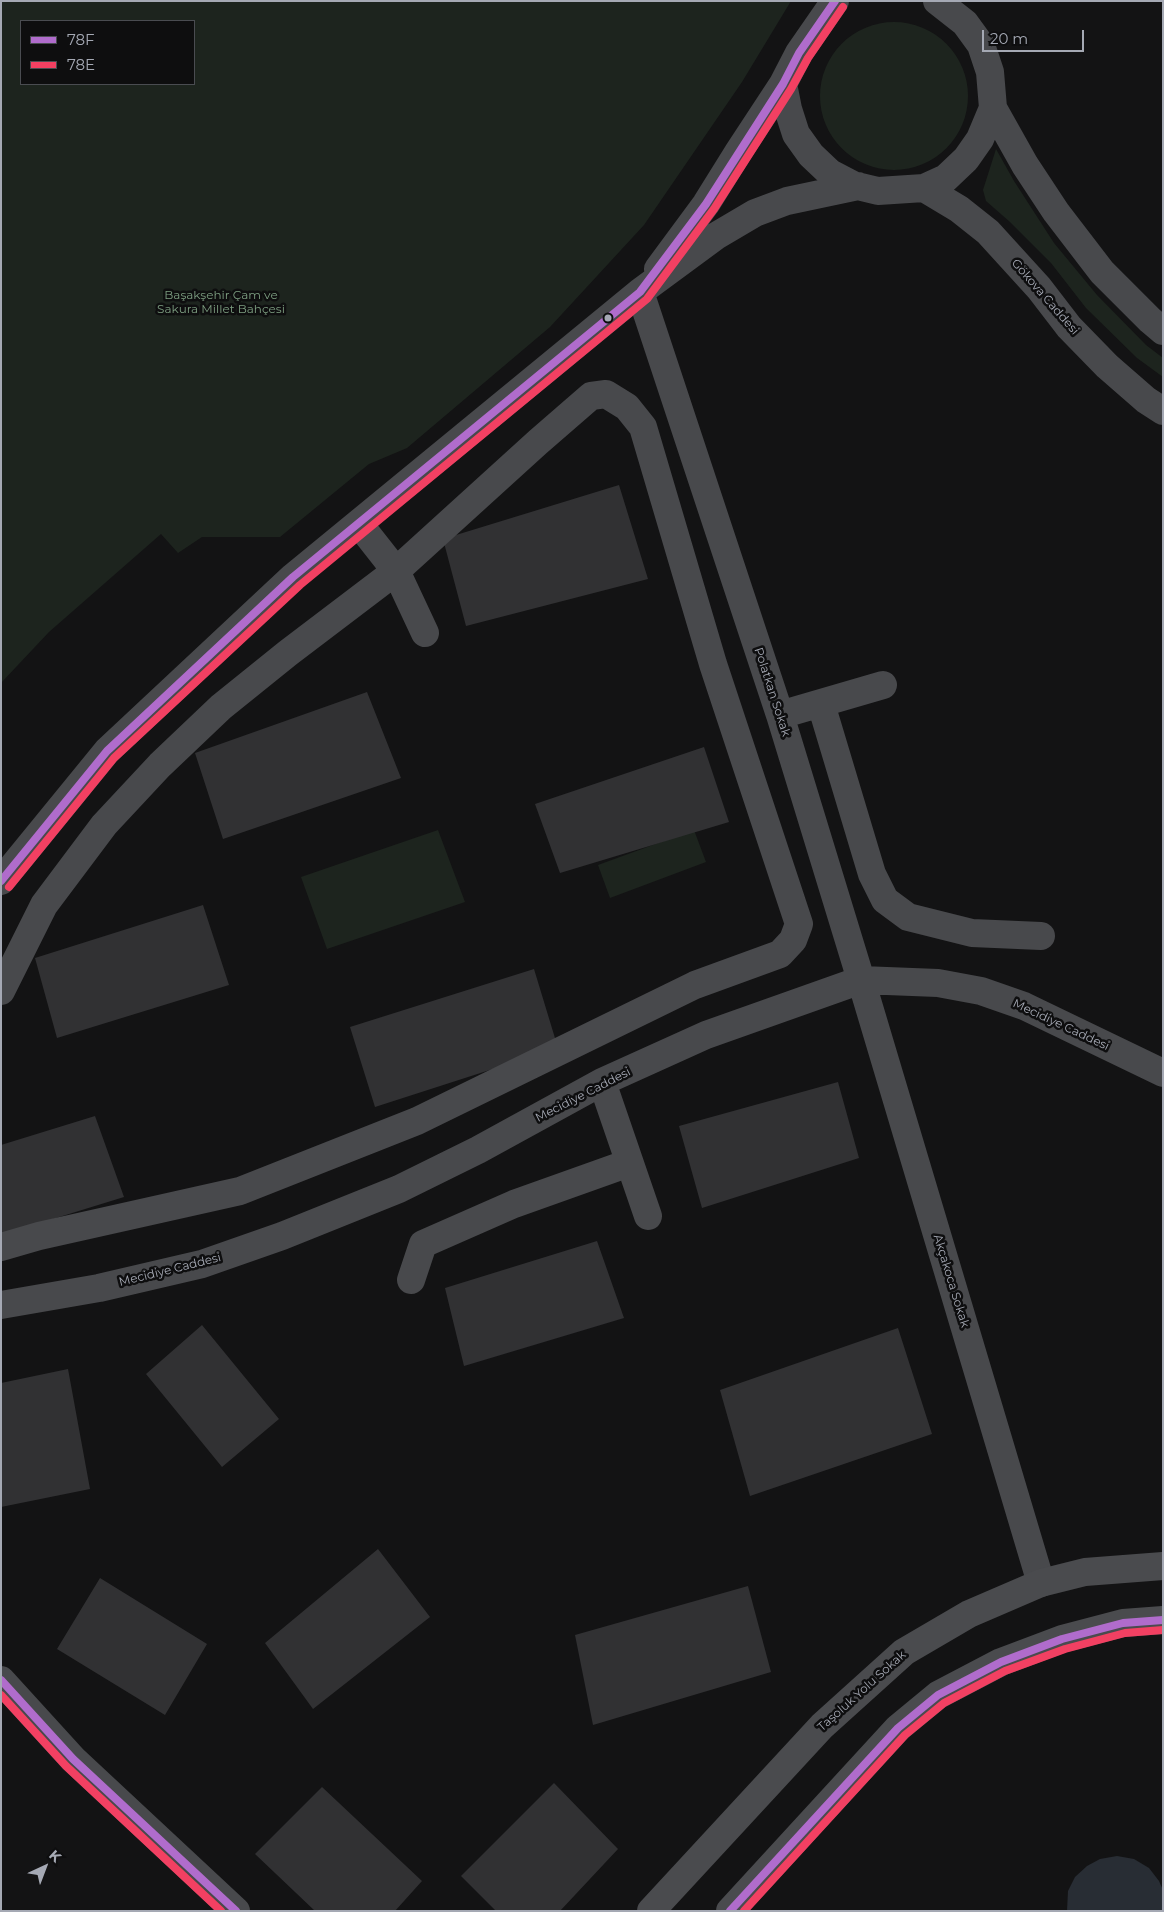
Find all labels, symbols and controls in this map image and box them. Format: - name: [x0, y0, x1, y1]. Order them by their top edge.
- legend: [20, 20, 195, 85]
- scale bar: [984, 20, 1086, 52]
- text: 20 m: [990, 29, 1028, 48]
- text: 78F: [67, 30, 95, 49]
- text: 78E: [67, 55, 95, 74]
- street label: Gökova Caddesi: [1008, 256, 1082, 338]
- park label: Başakşehir Çam ve Sakura Millet Bahçesi: [157, 288, 285, 316]
- unlabelled marker: [603, 313, 613, 323]
- street label: Polatkan Sokak: [751, 646, 793, 738]
- street label: Mecidiye Caddesi: [1010, 996, 1112, 1054]
- street label: Mecidiye Caddesi: [533, 1065, 633, 1125]
- street label: Akçakoca Sokak: [930, 1233, 972, 1329]
- street label: Mecidiye Caddesi: [117, 1250, 223, 1290]
- street label: Taşoluk Yolu Sokak: [815, 1648, 909, 1734]
- north arrow: [20, 1842, 70, 1892]
- text: K: [45, 1846, 65, 1866]

